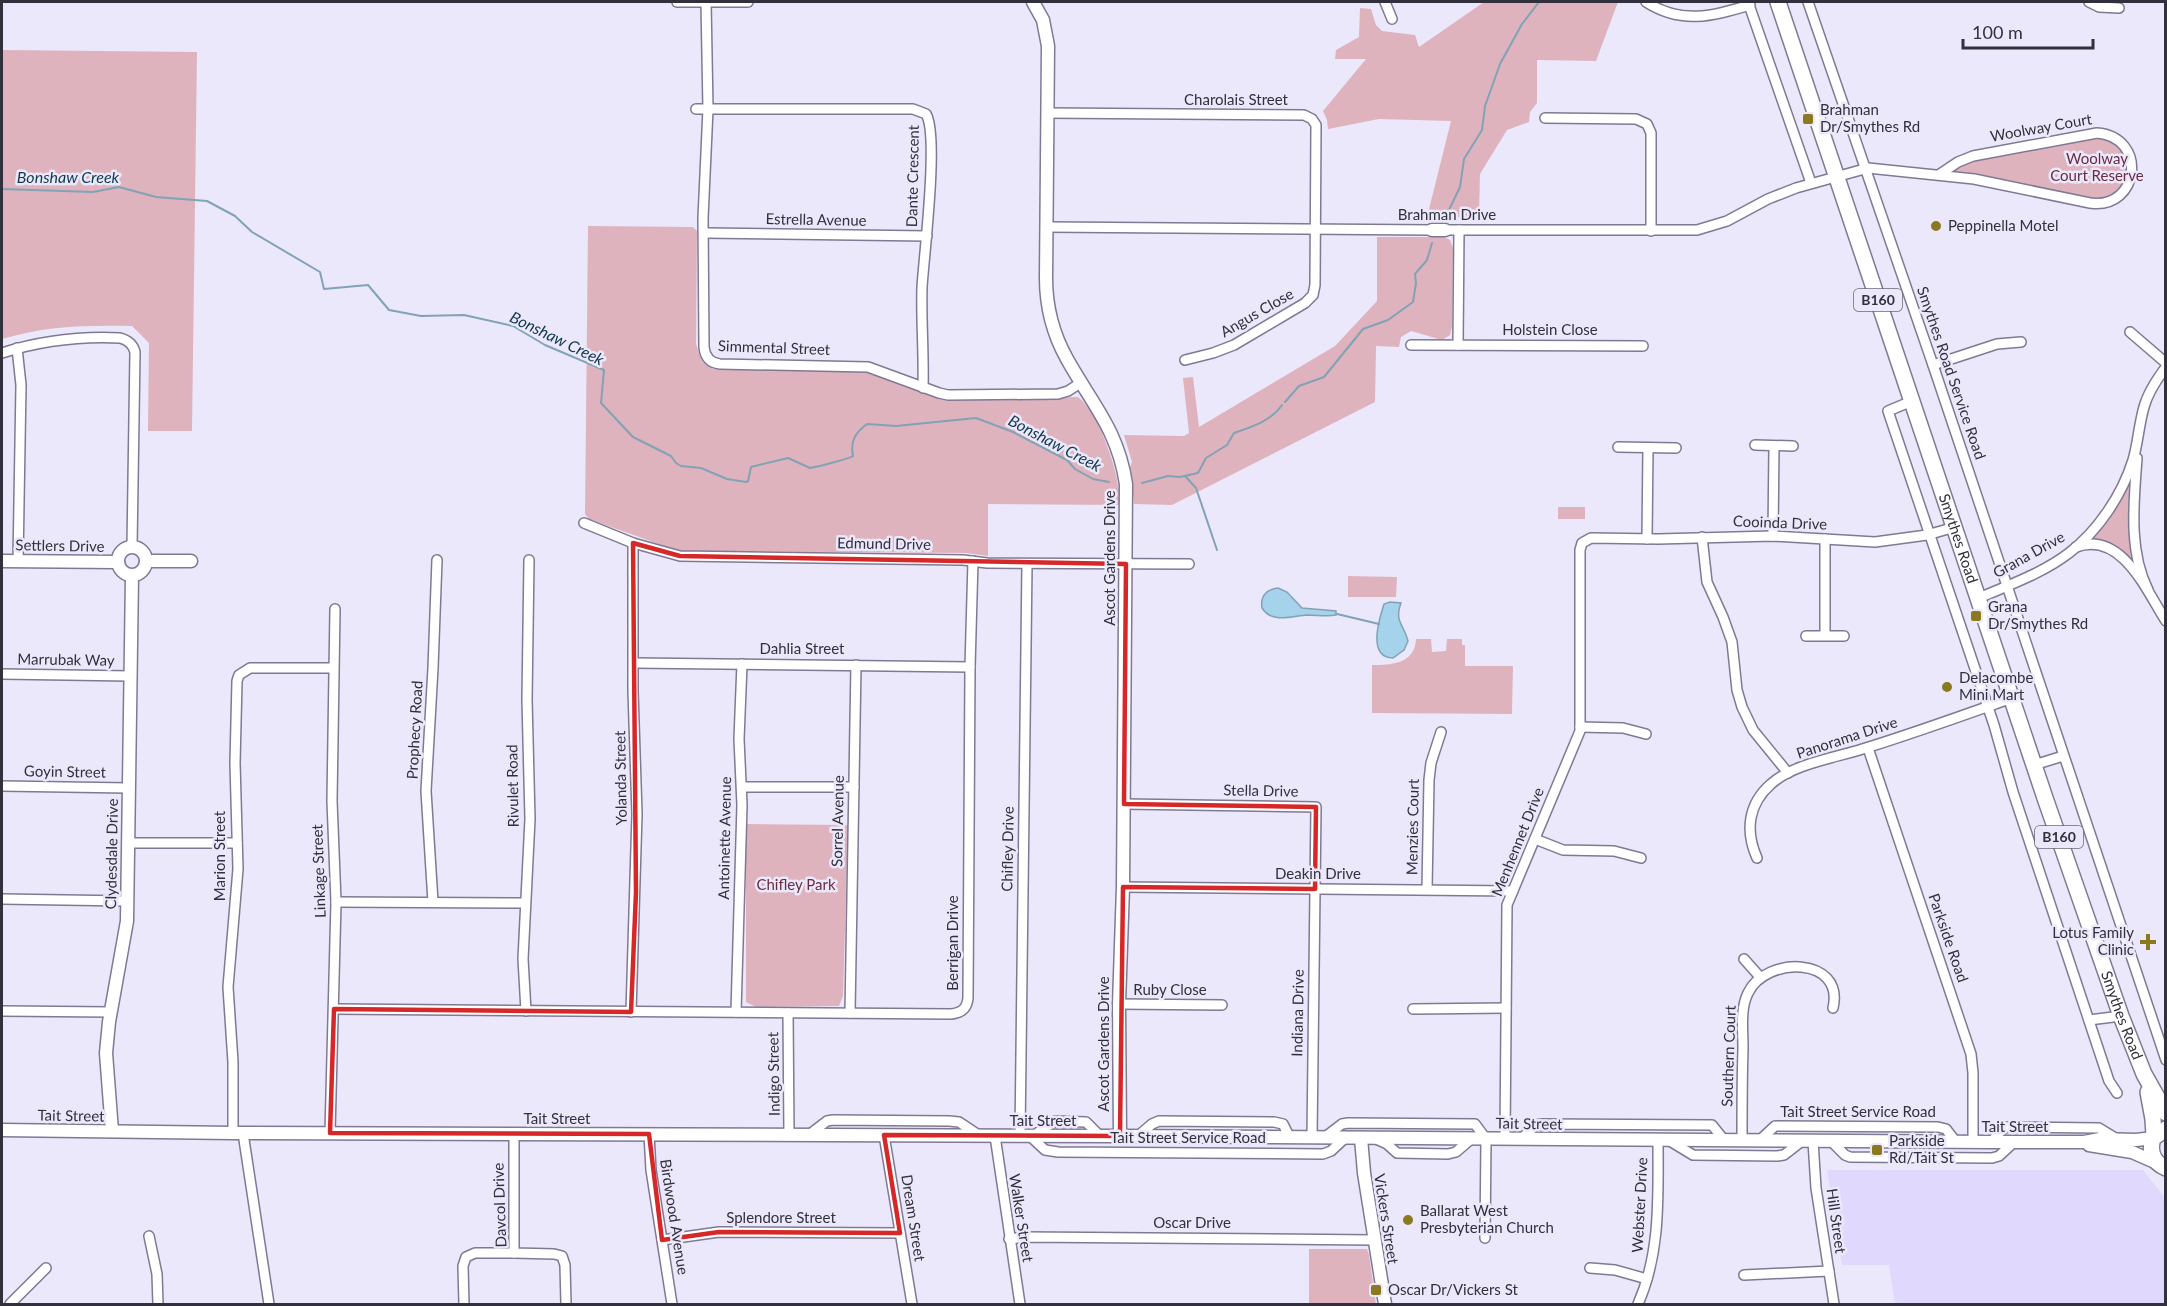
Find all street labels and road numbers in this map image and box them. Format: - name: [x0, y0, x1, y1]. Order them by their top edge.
- street label: Charolais Street: [1184, 90, 1289, 108]
- street label: Woolway Court: [1989, 109, 2094, 145]
- street label: Dante Crescent: [902, 124, 922, 227]
- street label: Brahman Drive: [1398, 205, 1496, 223]
- street label: Estrella Avenue: [765, 209, 867, 229]
- street label: Angus Close: [1217, 284, 1296, 340]
- street label: Smythes Road Service Road: [1914, 284, 1990, 462]
- road number: B160: [1854, 289, 1902, 311]
- street label: Holstein Close: [1502, 320, 1598, 338]
- street label: Simmental Street: [718, 336, 831, 358]
- street label: Ascot Gardens Drive: [1100, 490, 1118, 626]
- street label: Smythes Road: [1936, 491, 1982, 585]
- street label: Cooinda Drive: [1733, 511, 1828, 533]
- street label: Grana Drive: [1990, 527, 2068, 581]
- street label: Edmund Drive: [837, 533, 931, 553]
- street label: Settlers Drive: [15, 535, 105, 555]
- street label: Dahlia Street: [760, 639, 845, 657]
- street label: Marrubak Way: [17, 649, 115, 669]
- street label: Prophecy Road: [402, 680, 426, 780]
- street label: Panorama Drive: [1794, 712, 1900, 762]
- street label: Yolanda Street: [610, 730, 630, 826]
- street label: Rivulet Road: [502, 744, 522, 828]
- street label: Goyin Street: [24, 761, 107, 781]
- street label: Sorrel Avenue: [827, 775, 847, 867]
- street label: Antoinette Avenue: [714, 776, 734, 900]
- street label: Menzies Court: [1402, 778, 1422, 875]
- street label: Stella Drive: [1223, 780, 1299, 800]
- street label: Menhennet Drive: [1487, 784, 1547, 899]
- street label: Clydesdale Drive: [101, 798, 121, 910]
- street label: Chifley Drive: [997, 806, 1017, 892]
- street label: Marion Street: [210, 810, 228, 901]
- street label: Linkage Street: [307, 823, 329, 918]
- road number: B160: [2035, 826, 2083, 848]
- street label: Deakin Drive: [1275, 864, 1361, 882]
- street label: Parkside Road: [1925, 891, 1973, 984]
- street label: Berrigan Drive: [943, 895, 961, 991]
- street label: Smythes Road: [2098, 968, 2147, 1062]
- street label: Indiana Drive: [1287, 969, 1307, 1057]
- street label: Ascot Gardens Drive: [1094, 976, 1112, 1112]
- street label: Ruby Close: [1133, 980, 1207, 998]
- street label: Southern Court: [1717, 1004, 1739, 1107]
- street label: Indigo Street: [763, 1031, 783, 1116]
- street label: Tait Street Service Road: [1780, 1102, 1936, 1120]
- street label: Tait Street: [37, 1105, 105, 1125]
- street label: Tait Street: [524, 1109, 591, 1127]
- street label: Tait Street: [1010, 1111, 1077, 1129]
- street label: Tait Street: [1495, 1113, 1563, 1133]
- street label: Tait Street: [1982, 1117, 2049, 1135]
- street label: Tait Street Service Road: [1110, 1128, 1266, 1146]
- street label: Webster Drive: [1628, 1157, 1650, 1253]
- street label: Birdwood Avenue: [657, 1158, 693, 1276]
- street label: Davcol Drive: [489, 1162, 509, 1248]
- street label: Walker Street: [1006, 1172, 1038, 1264]
- street label: Vickers Street: [1371, 1172, 1403, 1266]
- street label: Dream Street: [898, 1173, 930, 1263]
- street label: Hill Street: [1824, 1187, 1851, 1255]
- street label: Splendore Street: [726, 1208, 836, 1226]
- street label: Oscar Drive: [1153, 1213, 1231, 1231]

